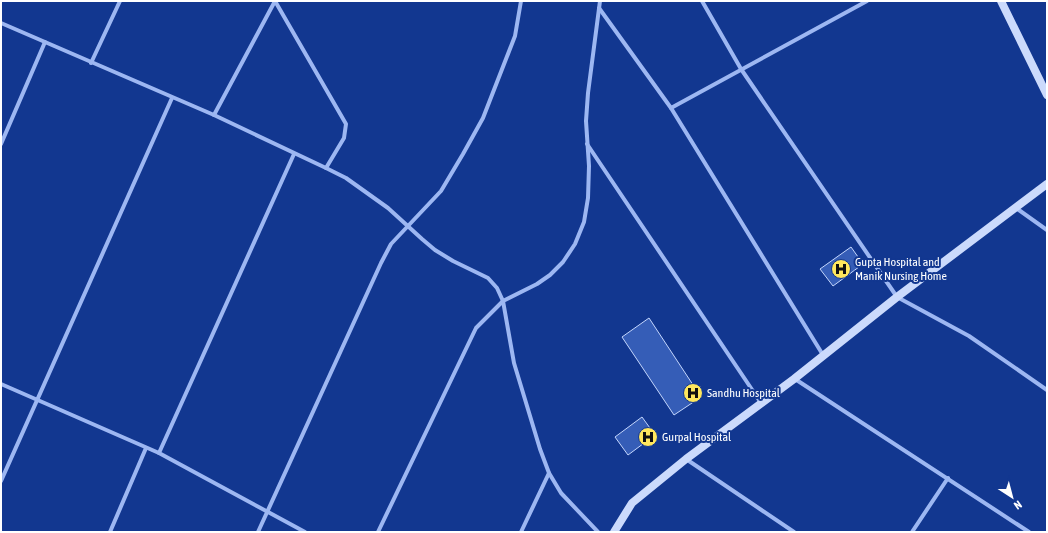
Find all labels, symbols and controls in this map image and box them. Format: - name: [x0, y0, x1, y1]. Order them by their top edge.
- place label: Gupta Hospital and Manik Nursing Home: [855, 255, 947, 283]
- hospital icon: Gupta Hospital and Manik Nursing Home: [830, 258, 852, 280]
- hospital icon: Sandhu Hospital: [682, 382, 704, 404]
- place label: Sandhu Hospital: [707, 386, 781, 400]
- hospital icon: Gurpal Hospital: [637, 426, 659, 448]
- place label: Gurpal Hospital: [662, 430, 732, 444]
- north arrow: [992, 477, 1032, 517]
- text: N: [1012, 498, 1024, 512]

